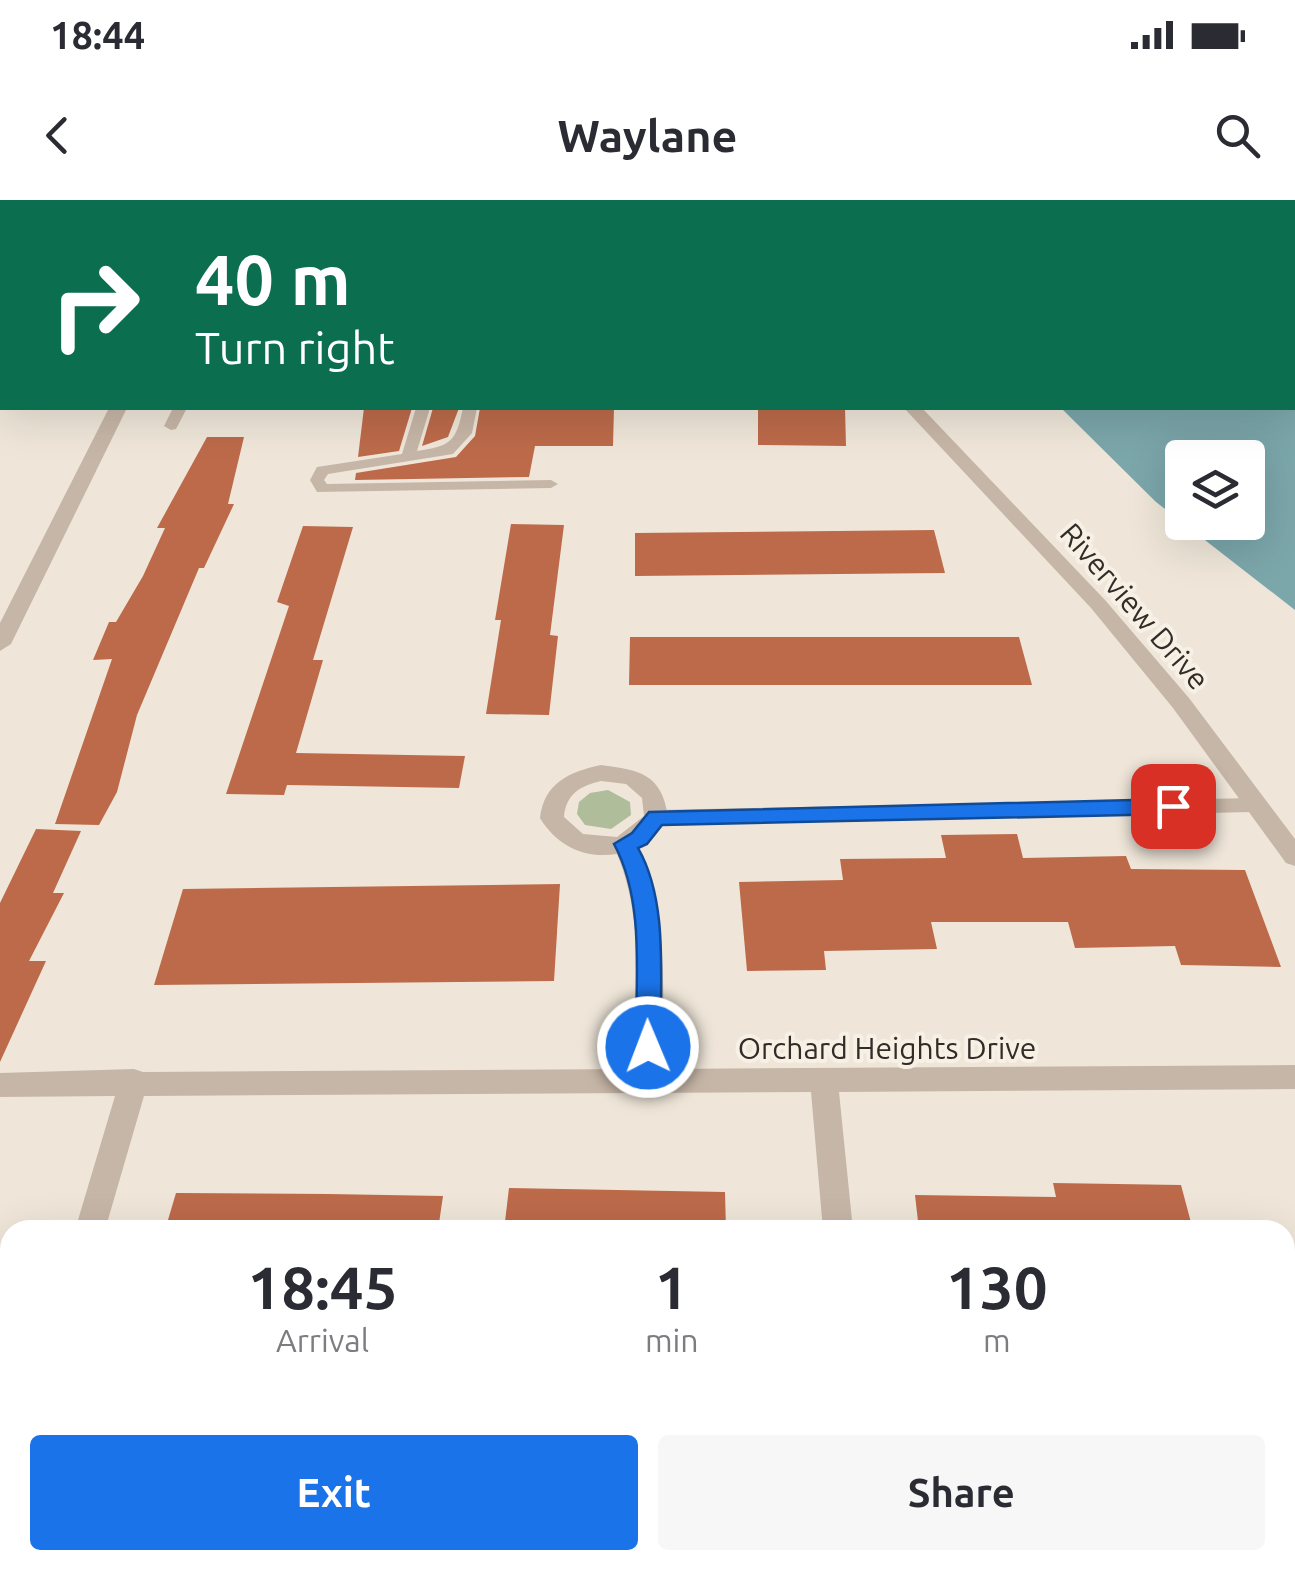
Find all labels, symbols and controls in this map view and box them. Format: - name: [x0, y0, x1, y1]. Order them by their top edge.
- text: 18:44: [50, 14, 145, 56]
- icon: back: [30, 108, 85, 163]
- icon: search: [1210, 108, 1265, 163]
- text: Waylane: [558, 110, 737, 161]
- icon: right: [30, 240, 160, 370]
- text: 40 m: [195, 240, 351, 318]
- text: Turn right: [195, 322, 395, 373]
- map controls: [1165, 440, 1265, 540]
- button: layers: [1165, 440, 1265, 540]
- street label: Riverview Drive: [1054, 516, 1216, 696]
- pin: [1131, 764, 1216, 849]
- icon: arrive: [1146, 779, 1201, 834]
- position arrow: [596, 995, 700, 1099]
- street label: Orchard Heights Drive: [738, 1031, 1036, 1065]
- text: 18:45: [247, 1253, 398, 1320]
- text: 1: [655, 1253, 689, 1320]
- text: 130: [946, 1253, 1048, 1320]
- text: Arrival: [276, 1322, 369, 1358]
- text: min: [645, 1322, 699, 1358]
- text: m: [983, 1322, 1011, 1358]
- button: Exit: [30, 1435, 638, 1550]
- button: Share: [658, 1435, 1265, 1550]

